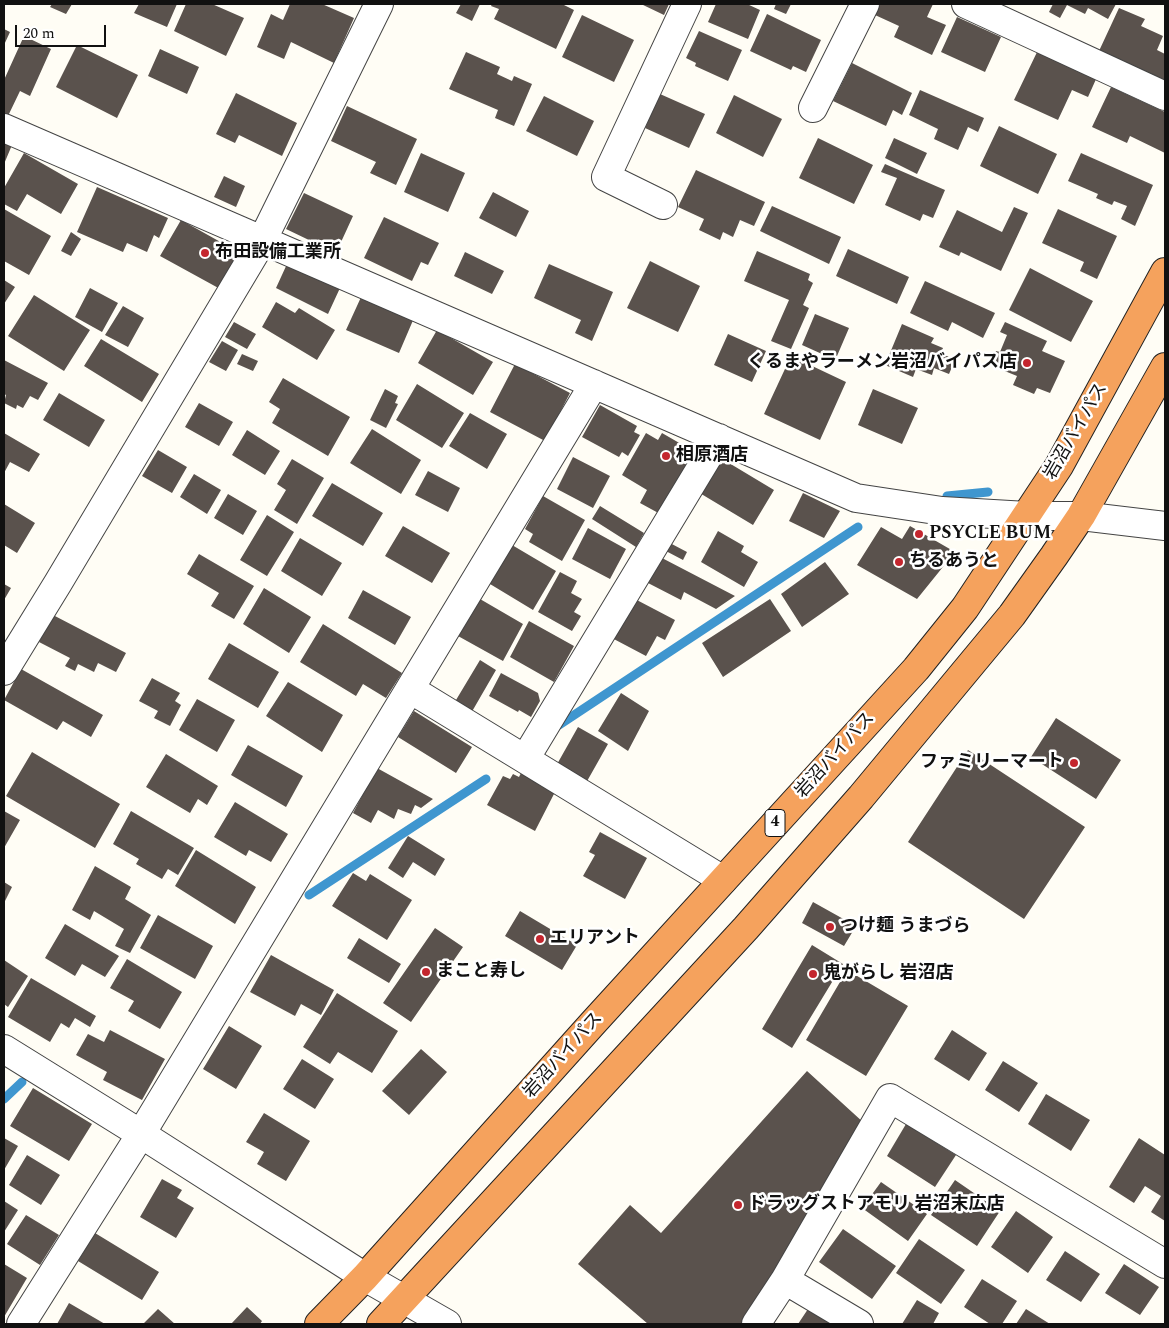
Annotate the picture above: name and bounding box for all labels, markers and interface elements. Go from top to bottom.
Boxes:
scale bar [18,15,109,47]
text: 20 m [23,22,55,45]
place label: 布田設備工業所 [215,242,341,264]
marker: 布田設備工業所 [199,247,211,259]
place label: くるまやラーメン岩沼バイパス店 [747,352,1017,374]
marker: くるまやラーメン岩沼バイパス店 [1021,357,1033,369]
street label: 岩沼バイパス [1041,380,1113,484]
place label: 相原酒店 [676,445,748,467]
marker: 相原酒店 [660,450,672,462]
place label: PSYCLE BUM [929,523,1051,545]
marker: PSYCLE BUM [913,528,925,540]
place label: ちるあうと [909,551,999,573]
marker: ちるあうと [893,556,905,568]
street label: 岩沼バイパス [792,709,880,803]
place label: ファミリーマート [920,752,1064,774]
marker: ファミリーマート [1068,757,1080,769]
road number: 4 [765,810,785,836]
place label: つけ麺 うまづら [840,916,970,938]
marker: つけ麺 うまづら [824,921,836,933]
place label: エリアント [550,928,640,950]
marker: エリアント [534,933,546,945]
place label: まこと寿し [436,961,526,983]
place label: 鬼がらし 岩沼店 [823,963,953,985]
marker: まこと寿し [420,966,432,978]
marker: 鬼がらし 岩沼店 [807,968,819,980]
street label: 岩沼バイパス [520,1009,608,1103]
place label: ドラッグストアモリ 岩沼末広店 [748,1194,1004,1216]
marker: ドラッグストアモリ 岩沼末広店 [732,1199,744,1211]

